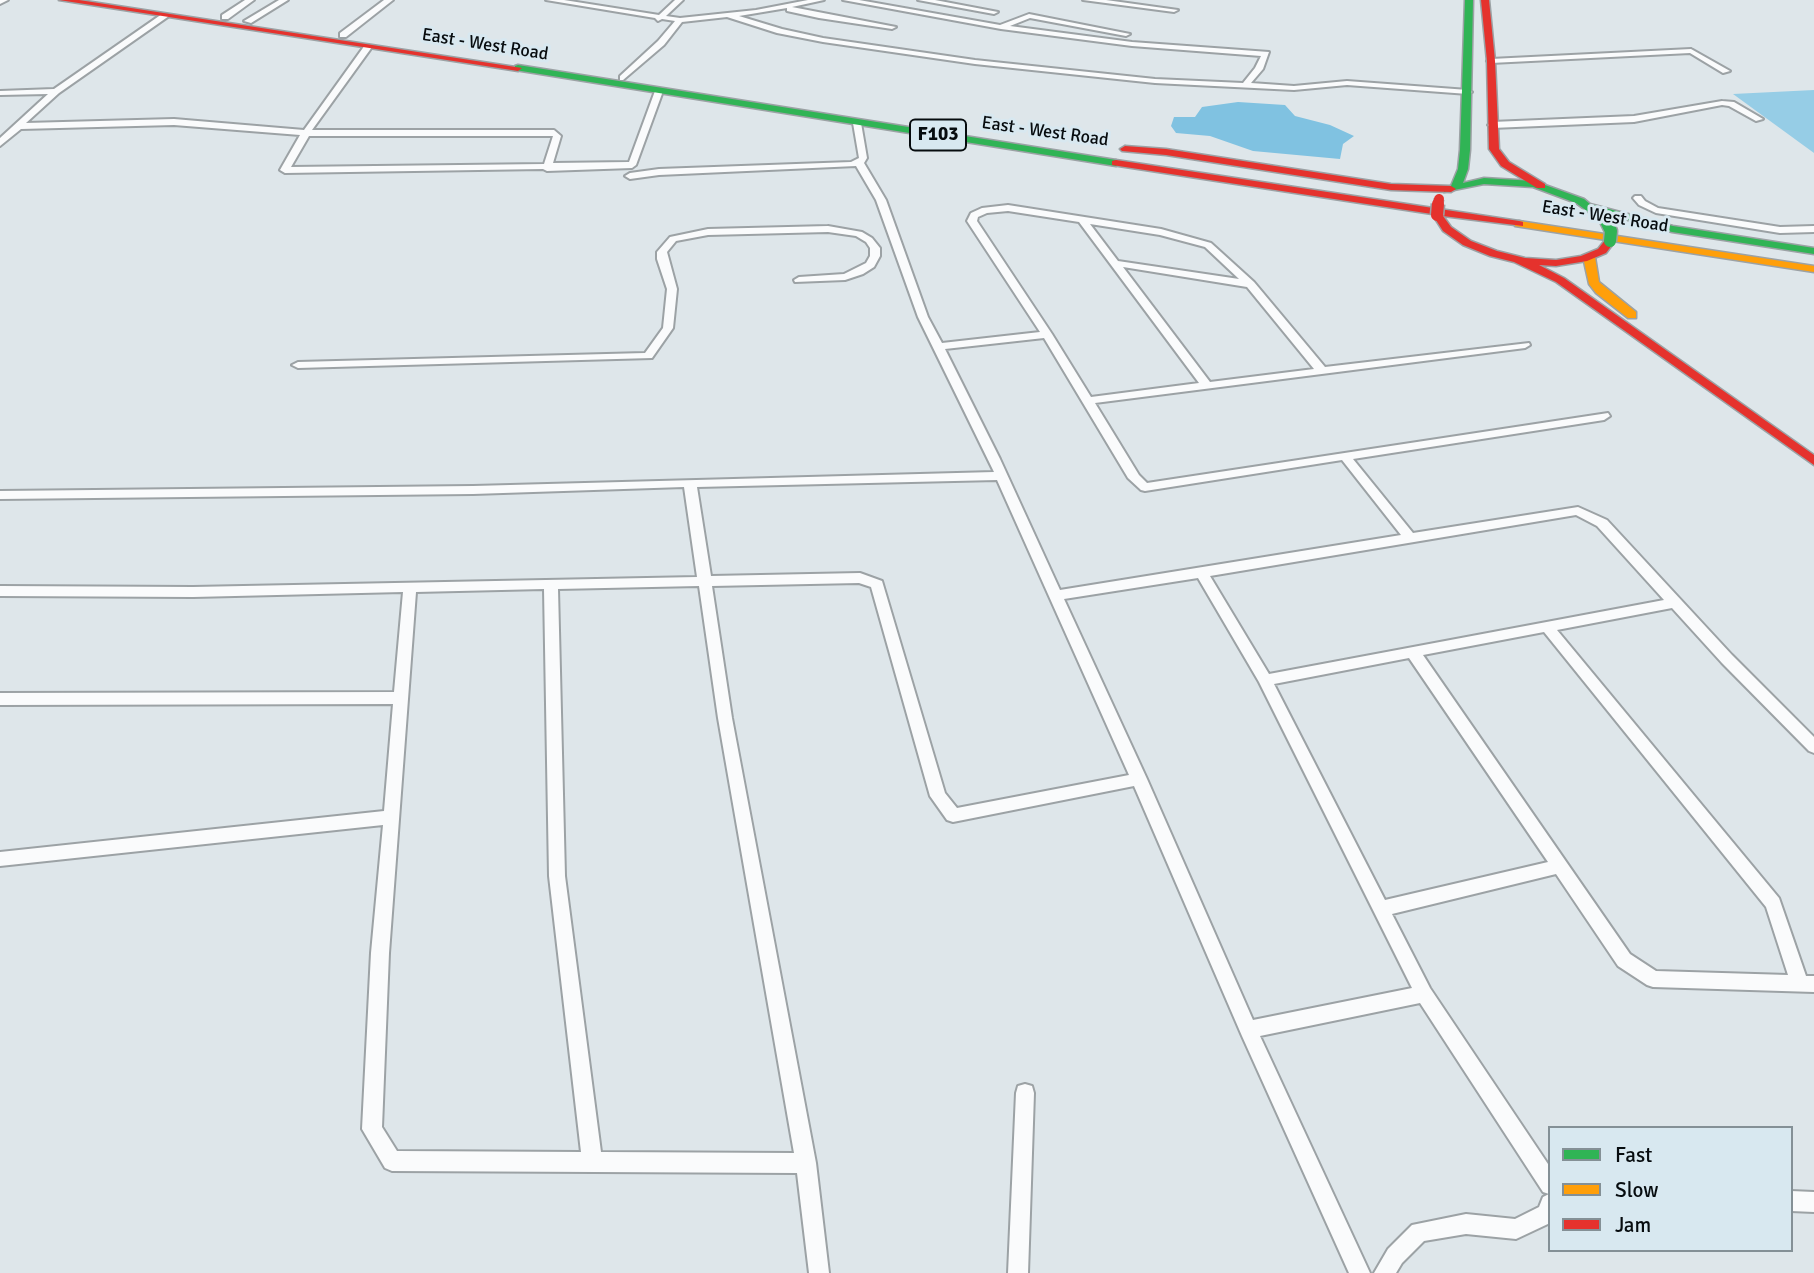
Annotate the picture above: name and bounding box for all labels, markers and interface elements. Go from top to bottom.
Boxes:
street label: East - West Road [420,24,550,66]
street label: East - West Road [980,112,1110,152]
road number: F103 [910,119,966,150]
street label: East - West Road [1540,196,1670,238]
legend [1548,1126,1793,1252]
text: Fast [1615,1142,1652,1168]
text: Slow [1615,1177,1659,1203]
text: Jam [1615,1212,1651,1238]

